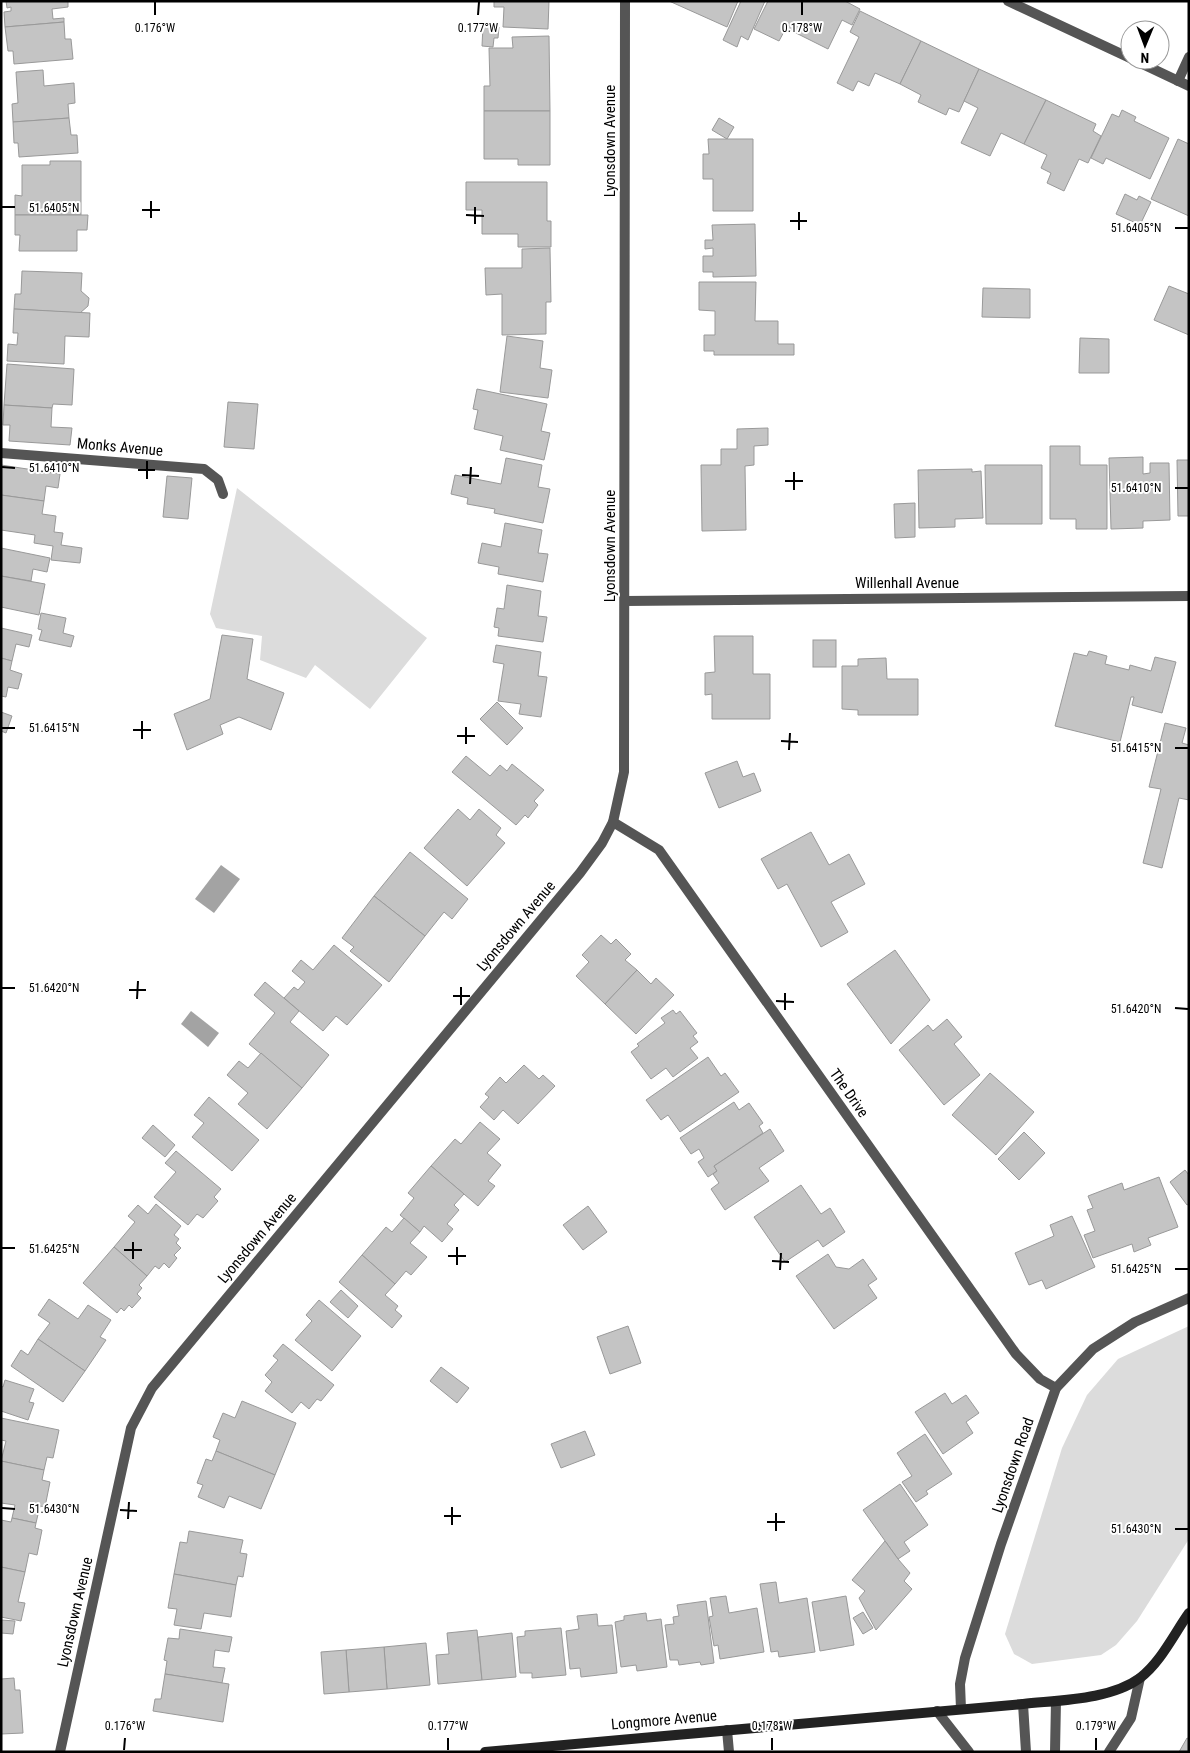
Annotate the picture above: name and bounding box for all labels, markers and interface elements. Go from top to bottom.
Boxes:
north arrow [1120,20,1170,70]
text: 0.176°W [135,21,175,35]
text: 0.177°W [458,21,498,35]
text: 0.178°W [782,21,822,35]
text: N [1140,50,1149,66]
street label: Lyonsdown Avenue [601,85,619,197]
text: 51.6405°N [29,201,79,215]
text: 51.6405°N [1111,221,1161,235]
street label: Monks Avenue [76,434,164,460]
text: 51.6410°N [29,461,79,475]
text: 51.6410°N [1111,481,1161,495]
street label: Lyonsdown Avenue [601,490,619,602]
street label: Willenhall Avenue [855,574,959,592]
text: 51.6415°N [29,721,79,735]
text: 51.6415°N [1111,741,1161,755]
street label: Lyonsdown Avenue [473,877,559,975]
text: 51.6420°N [29,981,79,995]
text: 51.6420°N [1111,1002,1161,1016]
street label: The Drive [826,1065,872,1121]
street label: Lyonsdown Avenue [214,1189,300,1287]
text: 51.6425°N [29,1242,79,1256]
text: 51.6425°N [1111,1262,1161,1276]
street label: Lyonsdown Road [988,1415,1038,1515]
text: 51.6430°N [29,1502,79,1516]
text: 51.6430°N [1111,1522,1161,1536]
street label: Lyonsdown Avenue [54,1555,96,1669]
street label: Longmore Avenue [610,1706,718,1734]
text: 0.176°W [105,1719,145,1733]
text: 0.177°W [428,1719,468,1733]
text: 0.178°W [752,1719,792,1733]
text: 0.179°W [1076,1719,1116,1733]

